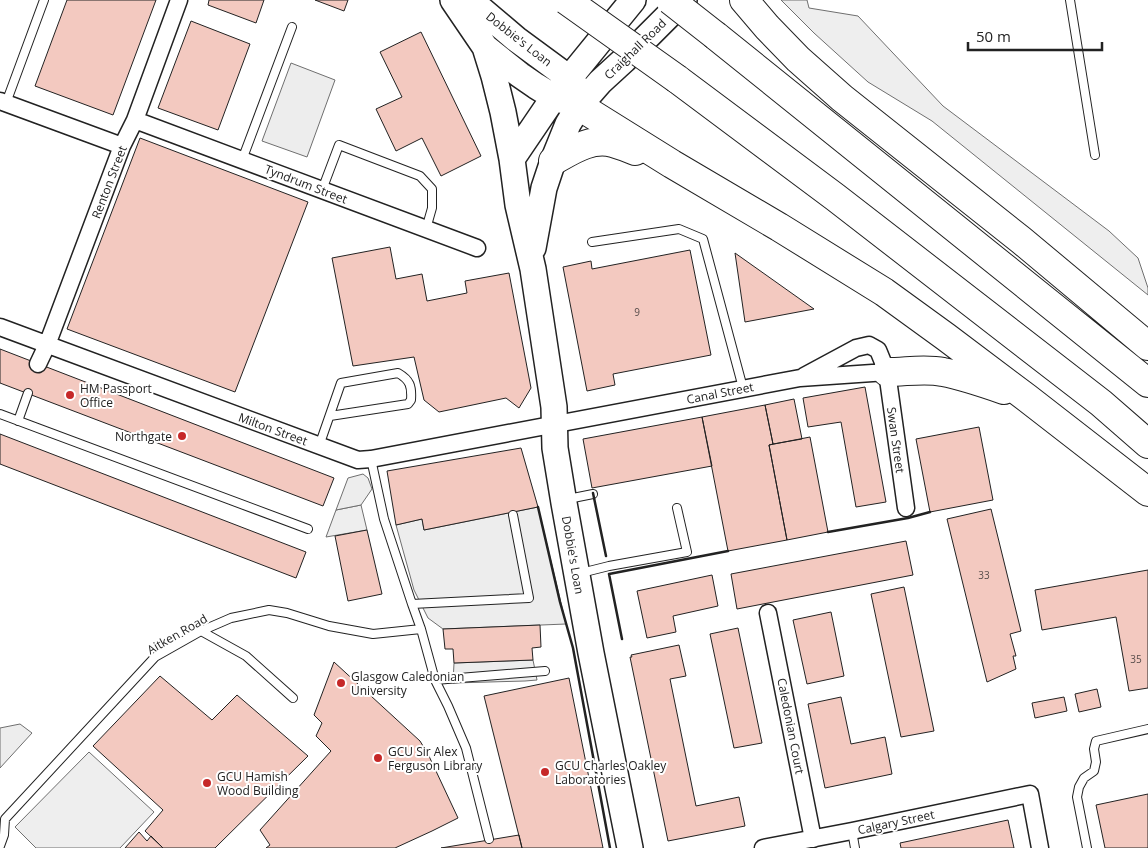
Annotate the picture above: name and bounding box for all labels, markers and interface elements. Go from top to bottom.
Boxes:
street label: Dobbie's Loan [482,8,556,70]
street label: Craighall Road [600,15,670,83]
scale bar [968,20,1102,52]
text: 50 m [976,26,1011,46]
street label: Renton Street [87,143,131,221]
street label: Tyndrum Street [262,160,350,208]
house number: 9 [634,305,640,319]
street label: Canal Street [685,378,755,408]
place label: HM Passport Office [80,380,152,411]
marker: HM Passport Office [64,389,76,401]
street label: Swan Street [883,406,909,474]
street label: Milton Street [236,409,310,449]
place label: Northgate [115,428,172,445]
marker: Northgate [176,430,188,442]
street label: Dobbie's Loan [558,514,588,596]
house number: 33 [978,568,990,582]
street label: Aitken Road [144,610,210,658]
house number: 35 [1130,652,1142,666]
place label: Glasgow Caledonian University [351,668,464,699]
marker: Glasgow Caledonian University [335,677,347,689]
street label: Caledonian Court [773,677,809,775]
place label: GCU Sir Alex Ferguson Library [388,743,483,774]
marker: GCU Sir Alex Ferguson Library [372,752,384,764]
place label: GCU Charles Oakley Laboratories [555,757,667,788]
marker: GCU Charles Oakley Laboratories [539,766,551,778]
place label: GCU Hamish Wood Building [217,768,299,799]
marker: GCU Hamish Wood Building [201,777,213,789]
street label: Calgary Street [856,806,936,838]

